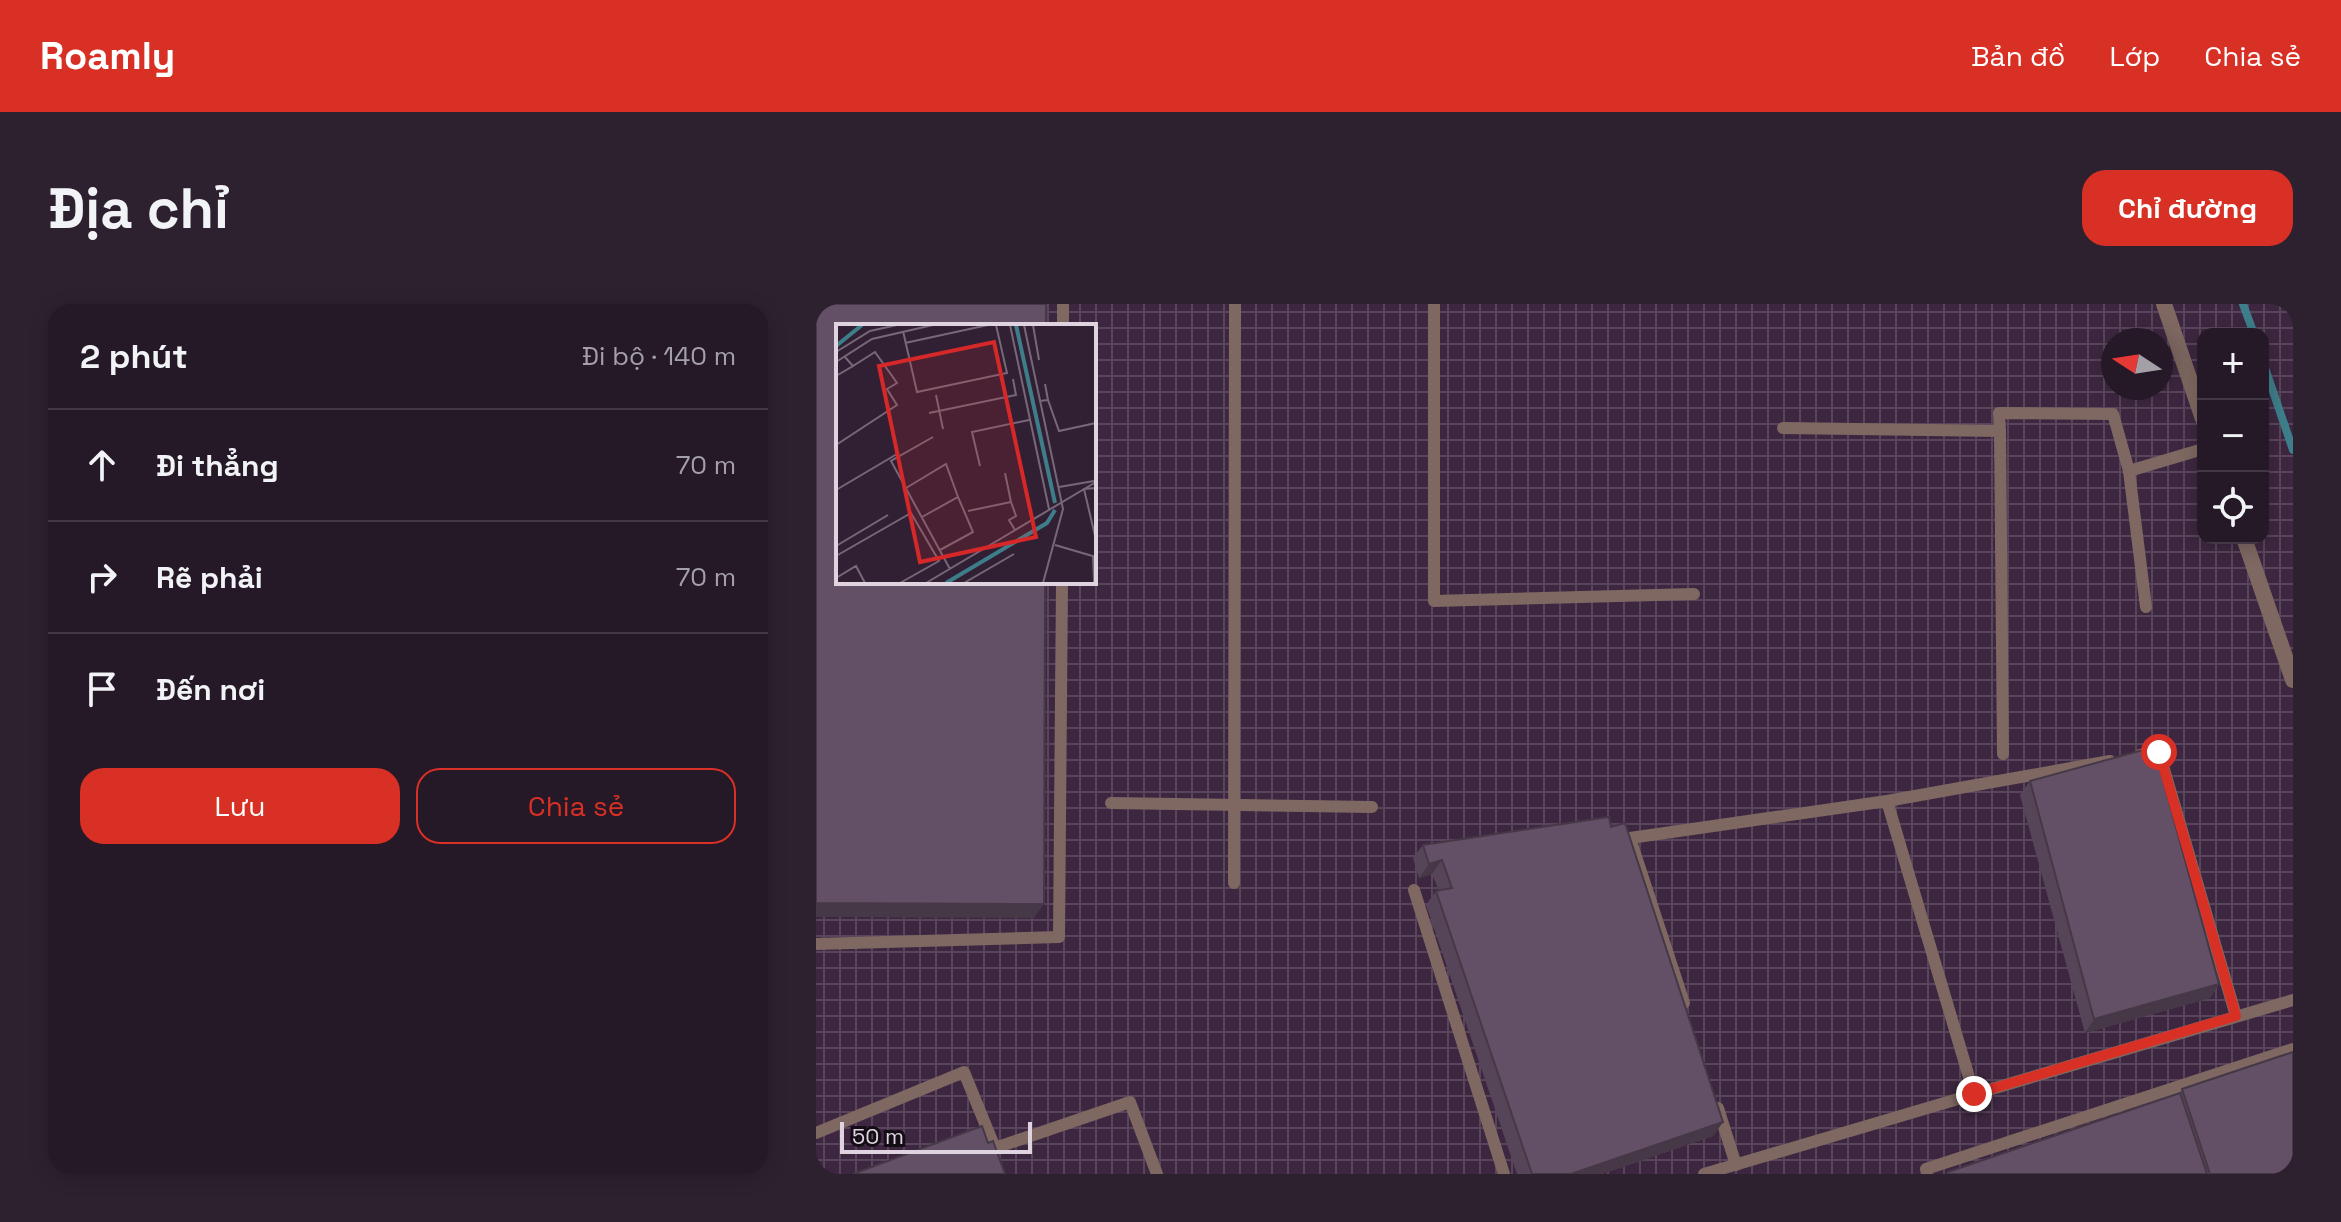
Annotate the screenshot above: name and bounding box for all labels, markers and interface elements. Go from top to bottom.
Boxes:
text: Roamly [40,32,175,80]
text: Bản đồ [1971,38,2065,74]
text: Lớp [2109,38,2160,74]
text: Chia sẻ [2204,38,2301,74]
button: Chỉ đường [2082,170,2293,246]
text: Địa chỉ [48,173,229,244]
inset map [836,324,1096,584]
north arrow [2101,328,2173,400]
map controls [2197,328,2269,544]
button: + [2197,328,2269,400]
text: 2 phút [80,335,188,378]
text: Đi bộ · 140 m [582,339,736,373]
button: − [2197,400,2269,472]
icon: ahead [80,443,124,487]
text: Đi thẳng [156,446,279,485]
text: 70 m [676,448,736,482]
button: locate [2197,472,2269,544]
icon: right [80,555,124,599]
text: Rẽ phải [156,558,263,597]
text: 70 m [676,560,736,594]
icon: arrive [80,667,124,711]
text: Đến nơi [156,670,265,709]
route start [2141,734,2177,770]
button: Lưu [80,768,400,844]
button: Chia sẻ [416,768,736,844]
route end [1956,1076,1992,1112]
scale bar [840,1118,1032,1154]
text: 50 m [852,1122,904,1150]

